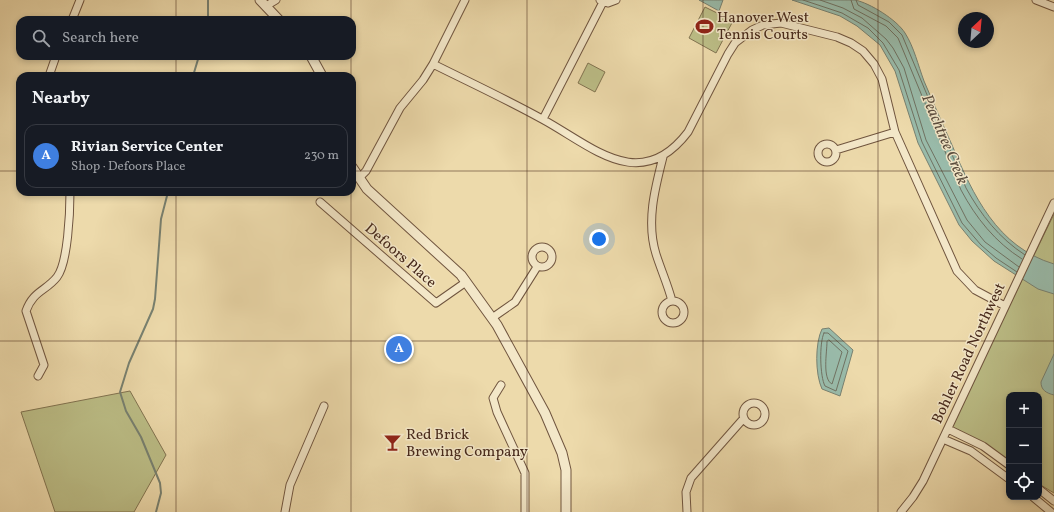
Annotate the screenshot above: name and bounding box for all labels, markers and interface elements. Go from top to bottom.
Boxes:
place label: Hanover West Tennis Courts [717,8,809,46]
north arrow [958,12,994,48]
search box [16,16,356,60]
sports icon: Hanover West Tennis Courts [694,16,714,36]
icon: search [30,27,52,49]
text: Search here [62,28,139,49]
text: Nearby [32,87,90,110]
water label: Peachtree Creek [915,91,973,189]
text: Rivian Service Center [71,137,223,158]
text: A [41,147,51,165]
text: 230 m [304,147,339,165]
text: Shop · Defoors Place [71,158,185,176]
street label: Defoors Place [359,219,441,293]
your location [589,229,609,249]
street label: Bohler Road Northwest [927,280,1011,427]
pin: A [386,334,412,364]
map controls [1006,392,1042,500]
button: + [1006,392,1042,428]
place label: Red Brick Brewing Company [406,425,528,463]
button: − [1006,428,1042,464]
bar icon: Red Brick Brewing Company [383,433,403,453]
button: locate [1006,464,1042,500]

